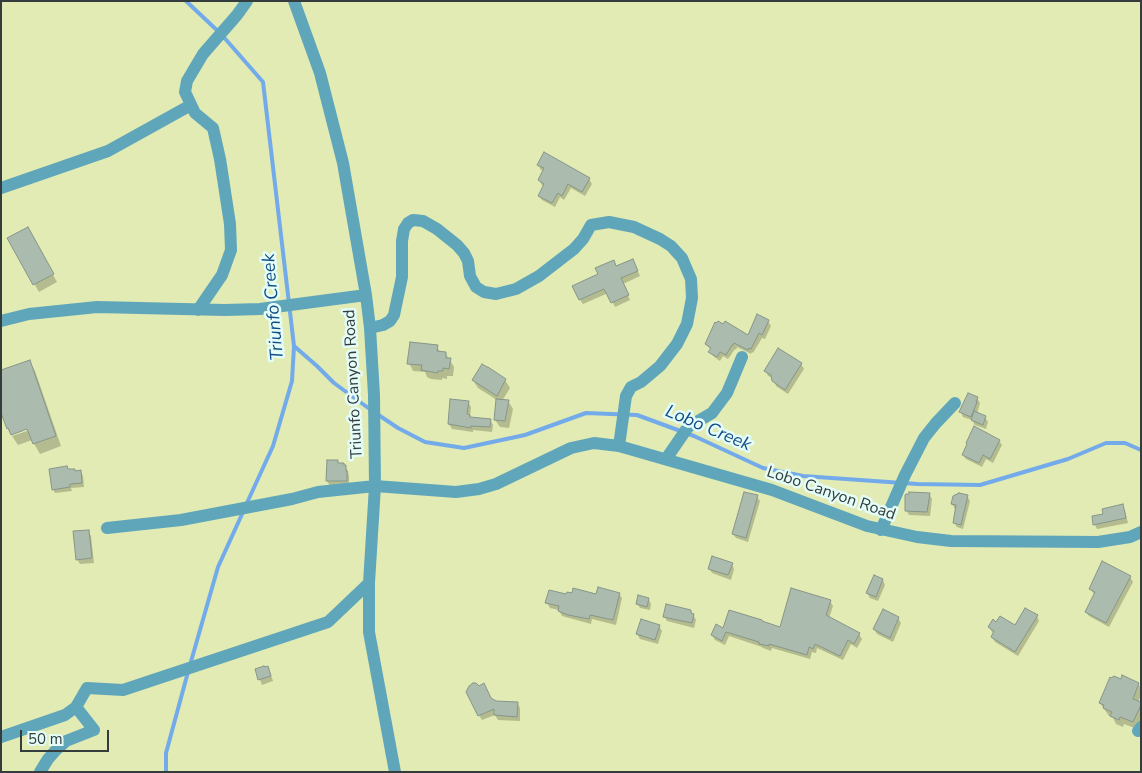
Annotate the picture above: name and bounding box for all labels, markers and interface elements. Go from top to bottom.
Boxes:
water label: Triunfo Creek [259,253,289,361]
street label: Triunfo Canyon Road [341,309,367,459]
water label: Lobo Creek [662,401,754,457]
street label: Lobo Canyon Road [764,463,898,525]
scale bar [22,720,111,752]
text: 50 m [28,729,63,749]

